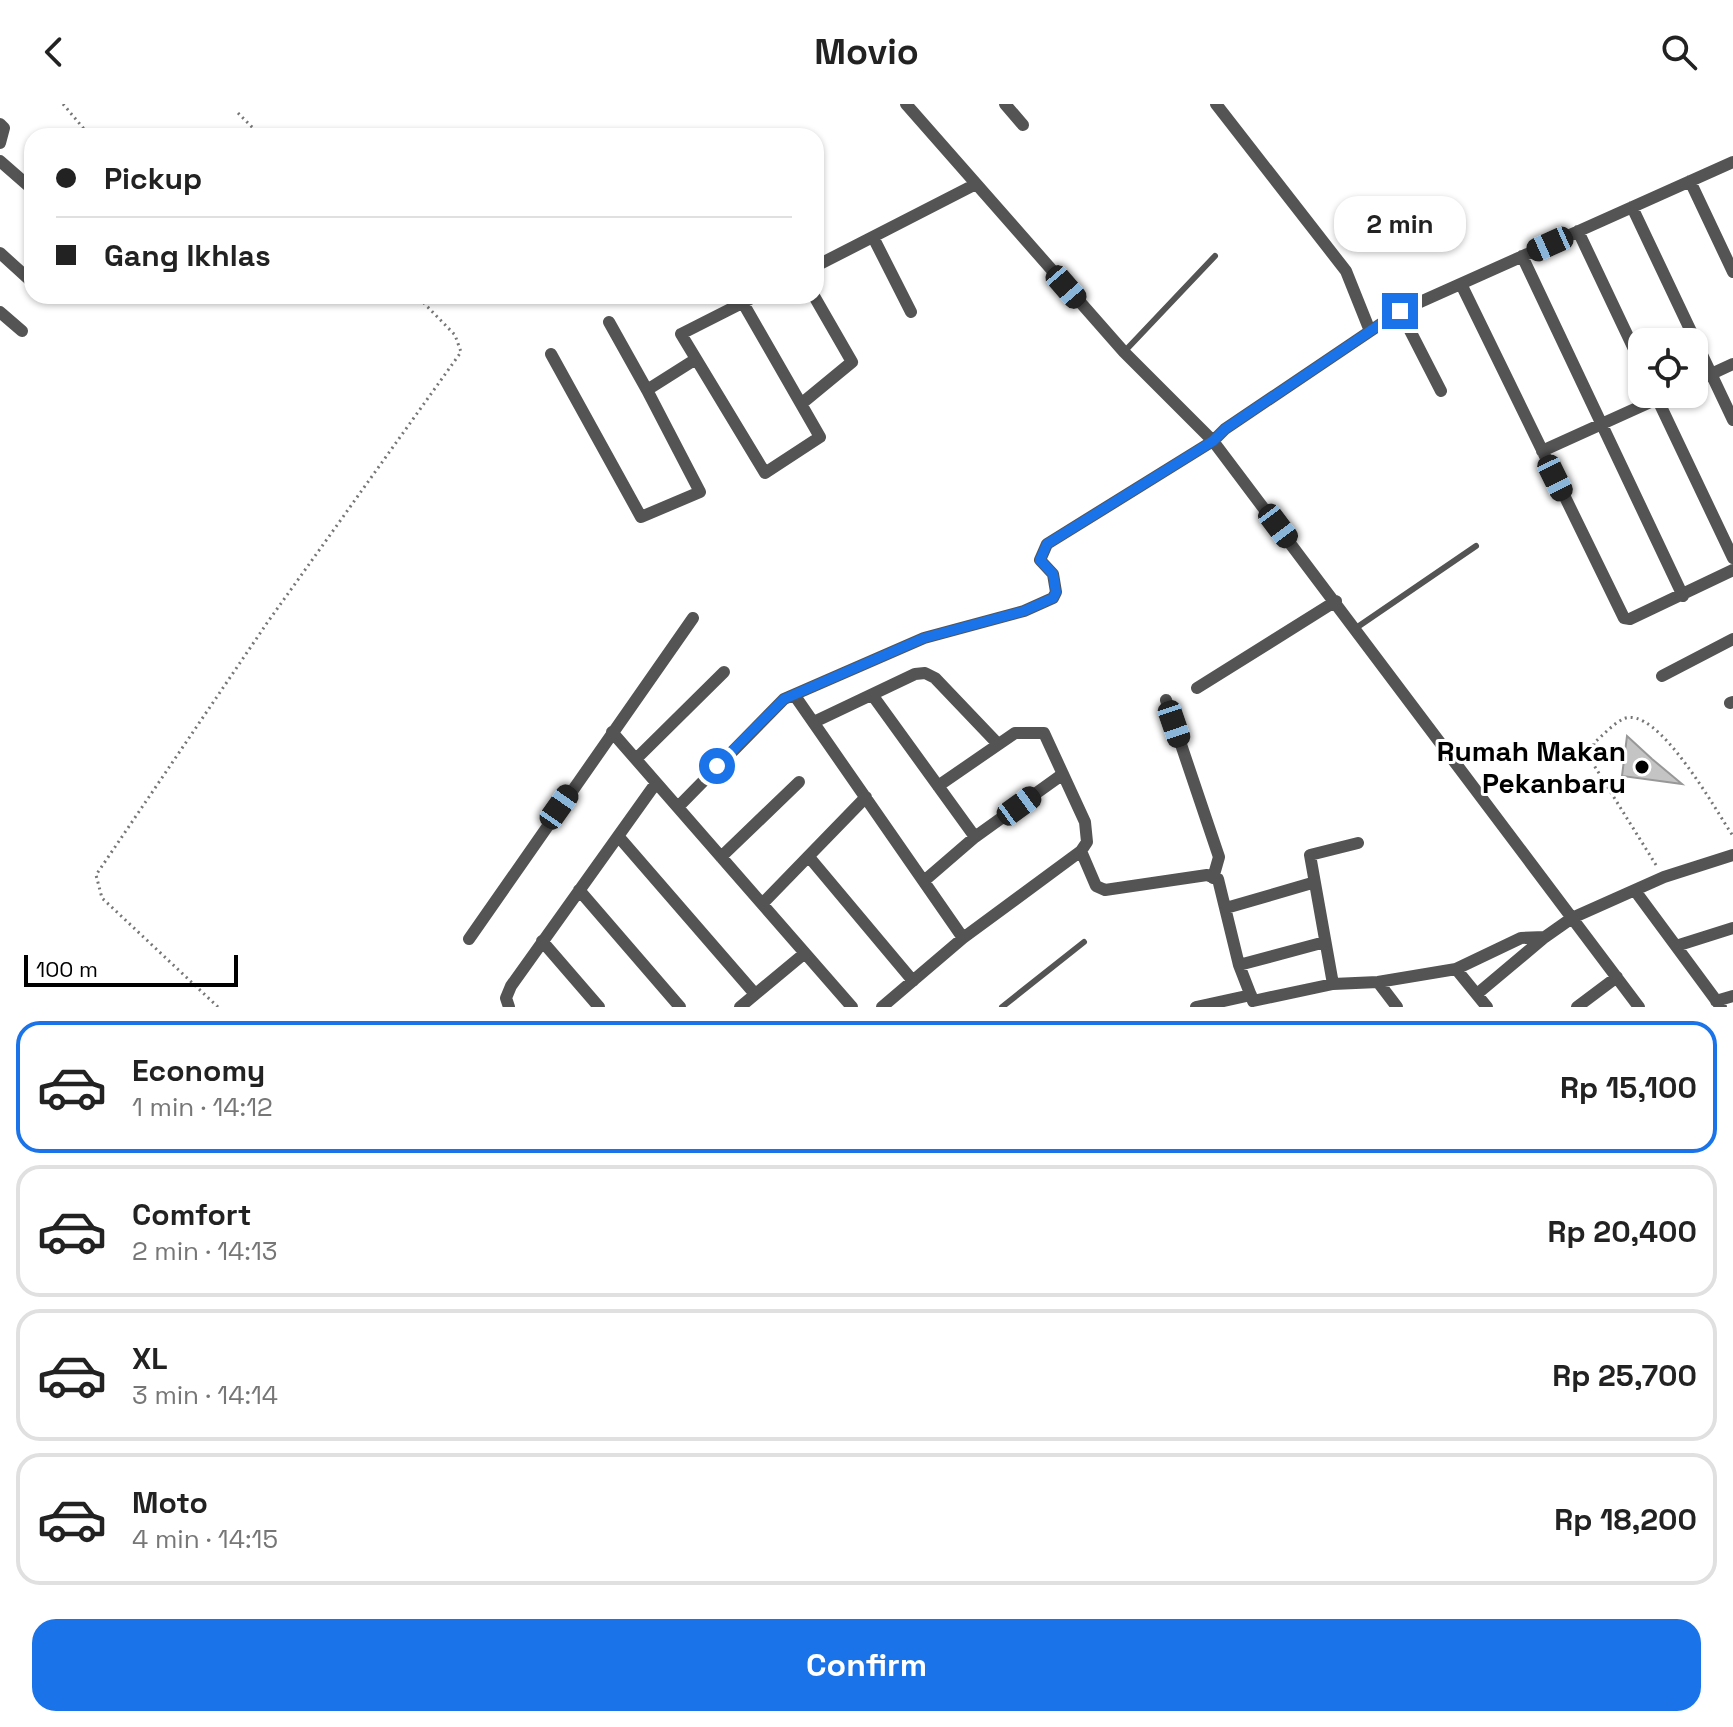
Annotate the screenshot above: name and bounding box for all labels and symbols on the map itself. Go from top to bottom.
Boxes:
callout: 2 min [1334,195,1466,251]
car [1523,223,1577,265]
car [1041,261,1091,313]
route end [1382,293,1418,329]
car [1534,451,1576,505]
car [1254,500,1302,552]
car [1155,697,1193,751]
place label: Rumah Makan Pekanbaru [1437,733,1626,801]
route start [699,748,735,784]
marker: Rumah Makan Pekanbaru [1633,758,1651,776]
car [535,780,583,834]
car [993,782,1045,830]
scale bar [24,951,238,987]

